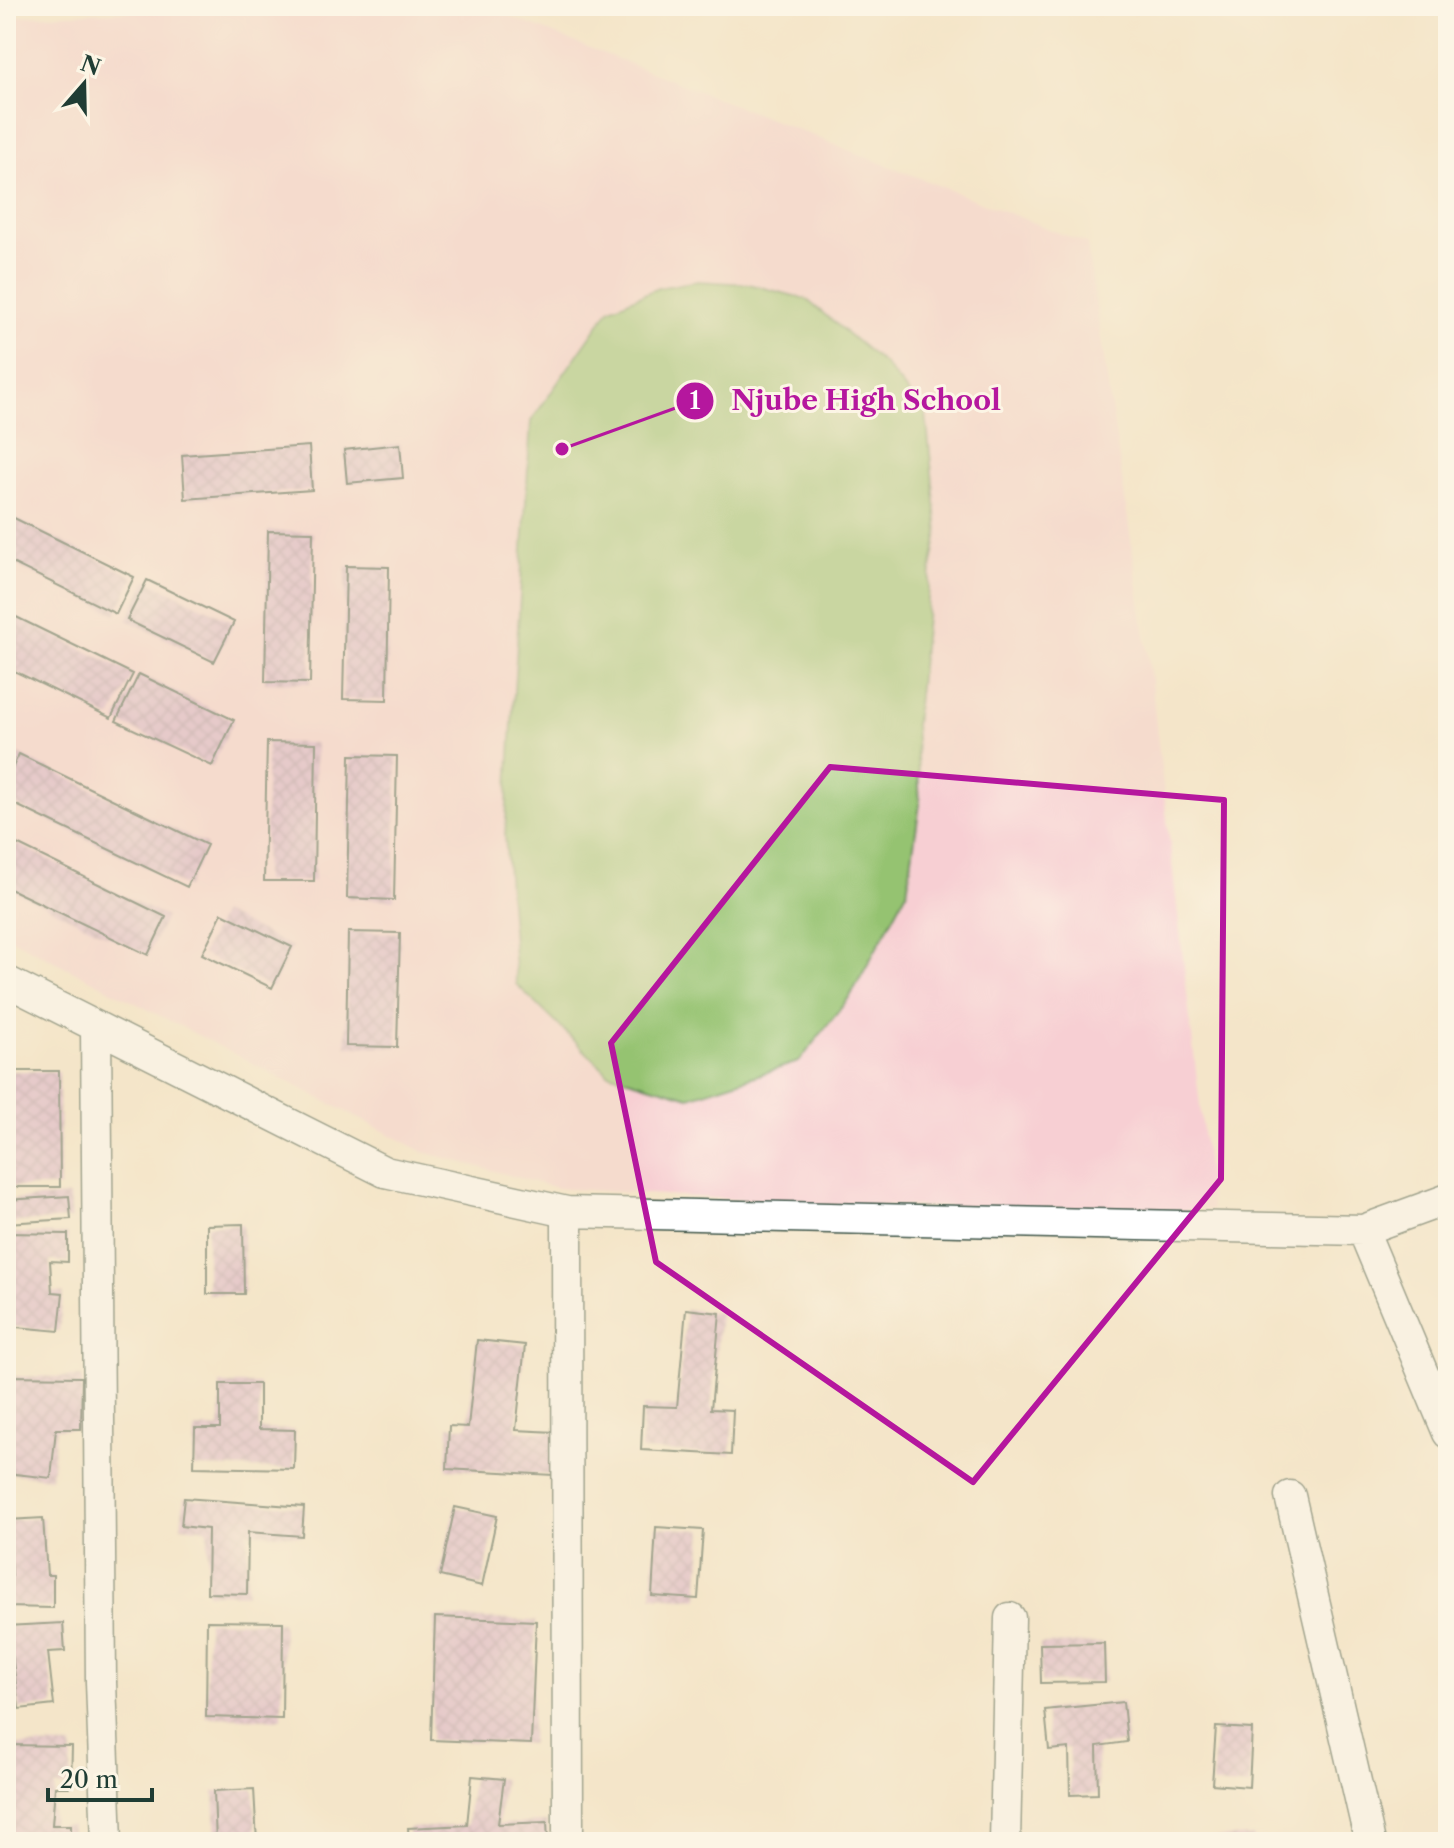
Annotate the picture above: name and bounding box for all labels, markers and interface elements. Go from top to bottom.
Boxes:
north arrow [44,44,124,124]
text: N [77,50,104,82]
callout: Njube High School [675,375,1016,427]
text: Njube High School [731,383,1001,417]
text: 1 [690,386,701,415]
scale bar [48,1752,152,1802]
text: 20 m [60,1765,118,1794]

